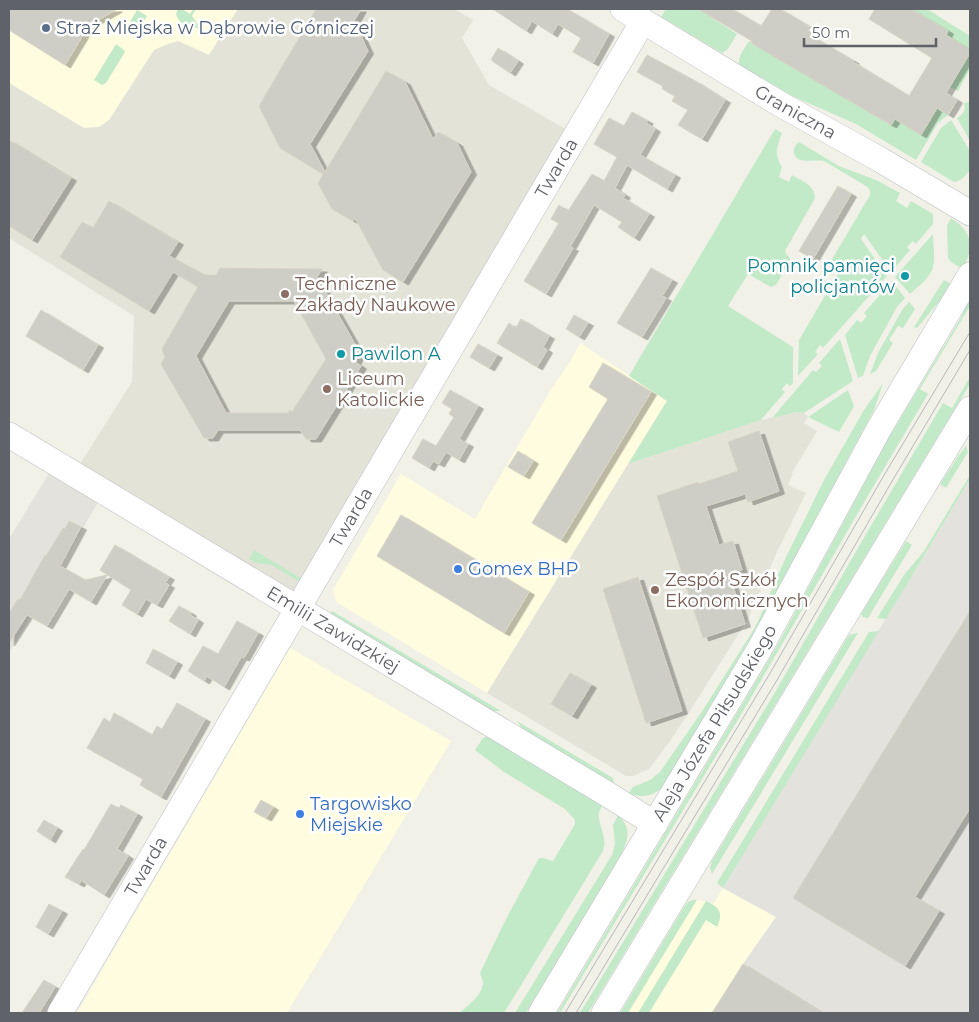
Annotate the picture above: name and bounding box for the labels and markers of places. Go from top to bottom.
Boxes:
place label: Straż Miejska w Dąbrowie Górniczej [56,17,374,39]
marker: Straż Miejska w Dąbrowie Górniczej [40,22,52,34]
place label: Pomnik pamięci policjantów [747,255,895,298]
marker: Pomnik pamięci policjantów [899,270,911,282]
place label: Techniczne Zakłady Naukowe [295,273,456,316]
marker: Techniczne Zakłady Naukowe [279,288,291,300]
place label: Pawilon A [351,343,441,365]
marker: Pawilon A [335,348,347,360]
place label: Liceum Katolickie [337,368,425,411]
marker: Liceum Katolickie [321,383,333,395]
place label: Gomex BHP [468,558,578,580]
marker: Gomex BHP [452,563,464,575]
place label: Zespół Szkół Ekonomicznych [665,569,809,612]
marker: Zespół Szkół Ekonomicznych [649,584,661,596]
place label: Targowisko Miejskie [310,793,412,836]
marker: Targowisko Miejskie [294,808,306,820]

